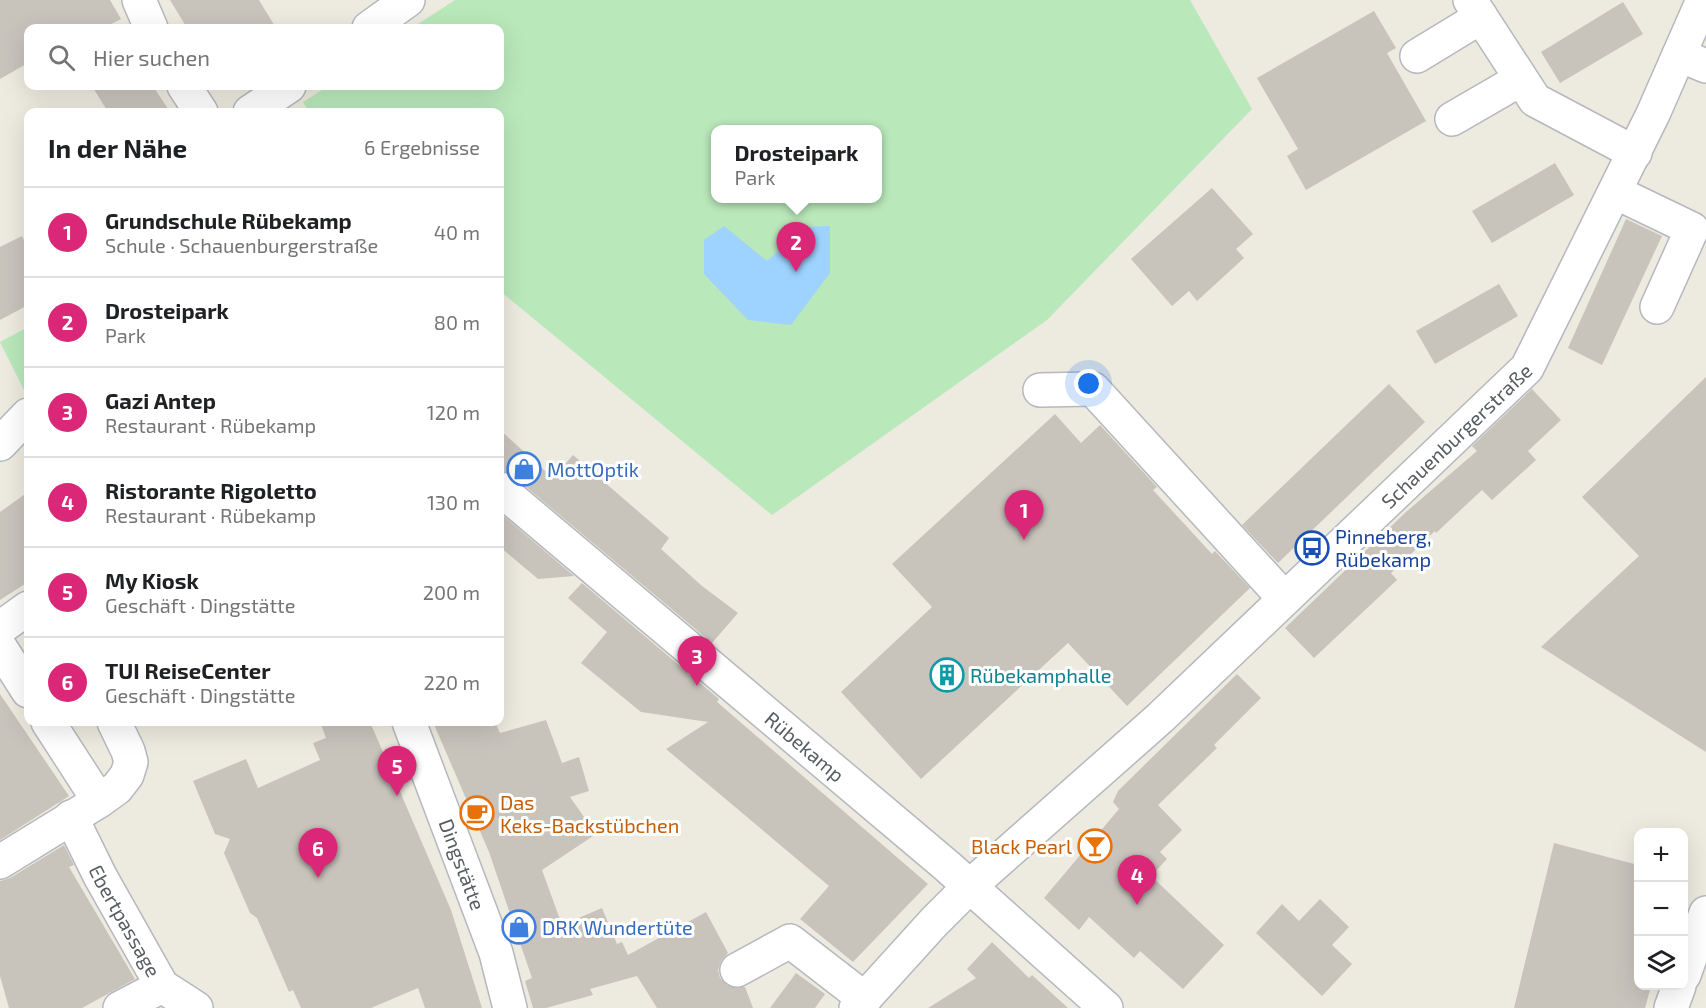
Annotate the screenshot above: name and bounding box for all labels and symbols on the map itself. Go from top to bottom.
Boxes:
pin: 2 [776,222,816,272]
street label: Schauenburgerstraße [1376,358,1537,513]
your location [1074,369,1103,398]
shop icon: MottOptik [506,451,542,487]
place label: MottOptik [547,457,639,481]
pin: 1 [1004,490,1044,540]
place label: Pinneberg, Rübekamp [1335,524,1432,571]
bus stop icon: Pinneberg, Rübekamp [1294,530,1330,566]
pin: 3 [678,636,716,686]
building icon: Rübekamphalle [929,657,965,693]
place label: Rübekamphalle [970,663,1111,687]
street label: Rübekamp [760,706,850,786]
pin: 5 [378,746,416,796]
place label: Das Keks-Backstübchen [500,790,679,837]
cafe icon: Das Keks-Backstübchen [459,795,495,831]
street label: Dingstätte [434,815,491,913]
pin: 6 [298,828,338,878]
bar icon: Black Pearl [1077,828,1113,864]
place label: Black Pearl [971,834,1072,858]
pin: 4 [1118,856,1156,905]
street label: Ebertpassage [84,861,166,981]
shop icon: DRK Wundertüte [501,909,537,945]
place label: DRK Wundertüte [542,915,693,939]

